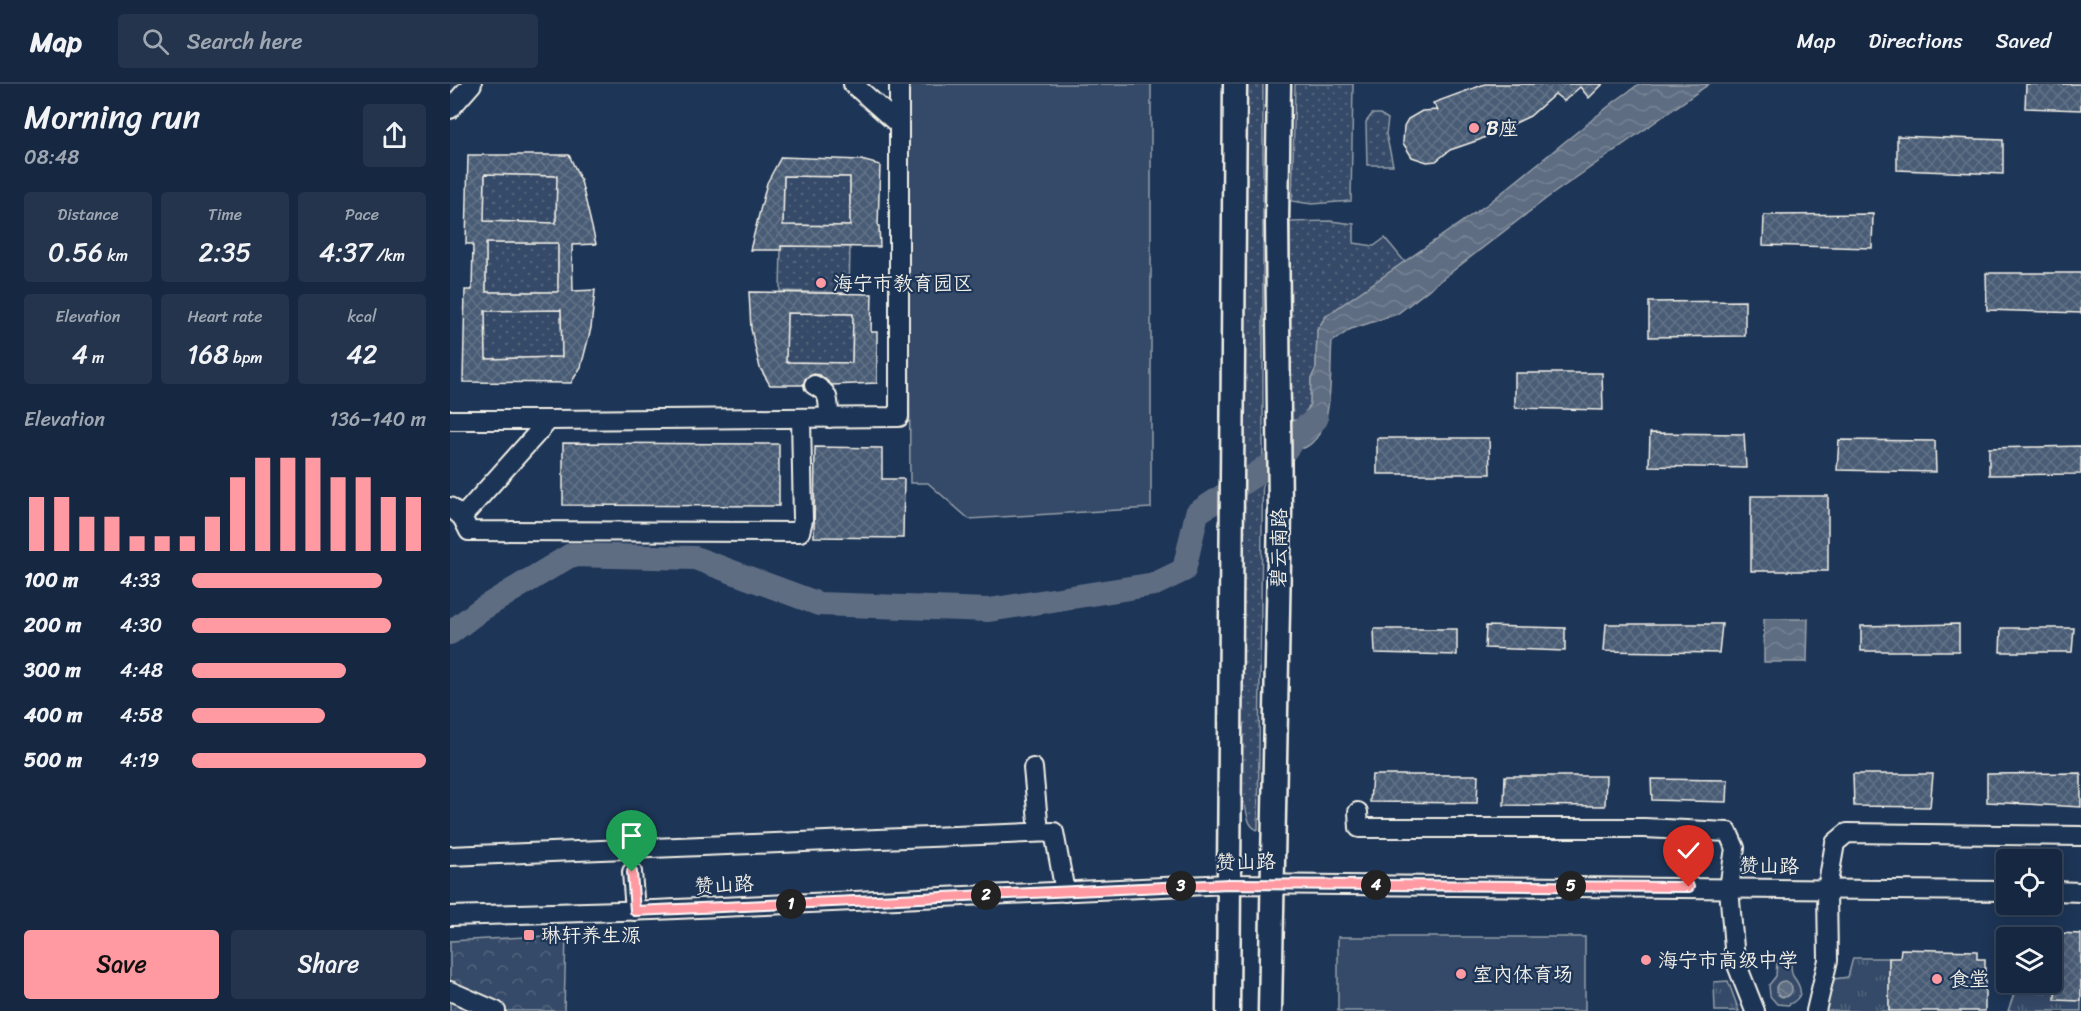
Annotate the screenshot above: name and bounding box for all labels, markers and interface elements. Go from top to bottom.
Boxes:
search box [118,14,538,68]
text: Map [30,17,82,66]
text: Search here [187,22,303,61]
text: Map [1797,22,1835,60]
text: Directions [1868,22,1963,60]
text: Saved [1996,22,2051,60]
icon: search [139,25,172,58]
text: Morning run [24,88,200,146]
button: share [363,104,426,167]
place label: B座 [1486,111,1519,146]
marker: B座 [1467,121,1481,135]
text: 08:48 [24,140,79,175]
text: Distance [58,200,118,229]
text: Time [208,200,242,229]
text: Pace [345,200,379,229]
text: 0.56 [48,229,103,275]
text: 2:35 [198,229,252,275]
text: 4:37 [319,229,372,275]
text: km [103,241,128,270]
text: /km [372,241,405,270]
place label: 海宁市教育园区 [833,266,973,301]
marker: 海宁市教育园区 [814,276,828,290]
text: Elevation [56,302,120,331]
text: Heart rate [187,302,263,331]
text: kcal [347,302,377,331]
text: 4 [72,331,88,377]
text: 168 [187,331,229,377]
text: 42 [346,331,378,377]
text: m [88,343,104,372]
text: bpm [229,343,263,372]
text: Elevation [24,402,105,437]
text: 136–140 m [329,402,426,437]
street label: 碧云南路 [1261,507,1297,588]
text: 100 m [24,563,78,598]
text: 4:33 [120,563,161,598]
text: 200 m [24,608,81,643]
text: 4:30 [120,608,162,643]
text: 300 m [24,653,81,688]
text: 4:48 [120,653,163,688]
text: 400 m [24,698,82,733]
text: 4:58 [120,698,163,733]
text: 500 m [24,743,82,778]
text: 4:19 [120,743,159,778]
pin [606,810,657,872]
icon: arrive [615,819,648,852]
pin [1663,825,1714,887]
icon: check [1672,834,1705,867]
street label: 赞山路 [1216,844,1277,880]
street label: 赞山路 [1739,848,1800,884]
map controls [1996,849,2062,993]
button: locate [1996,849,2062,915]
street label: 赞山路 [693,866,756,904]
pin: 4 [1361,870,1391,900]
text: 4 [1371,870,1381,899]
pin: 3 [1166,871,1196,901]
text: 3 [1177,871,1185,900]
pin: 5 [1556,871,1586,901]
text: 5 [1566,871,1576,900]
pin: 2 [971,880,1001,910]
text: 2 [981,880,991,909]
pin: 1 [776,889,806,919]
text: 1 [788,889,794,918]
place label: 琳轩养生源 [541,918,641,953]
button: layers [1996,927,2062,993]
marker: 琳轩养生源 [522,928,536,942]
button: Save [24,930,219,999]
button: Share [231,930,426,999]
place label: 海宁市高级中学 [1658,943,1798,978]
marker: 海宁市高级中学 [1639,953,1653,967]
place label: 室内体育场 [1473,957,1573,992]
place label: 食堂 [1949,962,1989,997]
marker: 室内体育场 [1454,967,1468,981]
marker: 食堂 [1930,972,1944,986]

